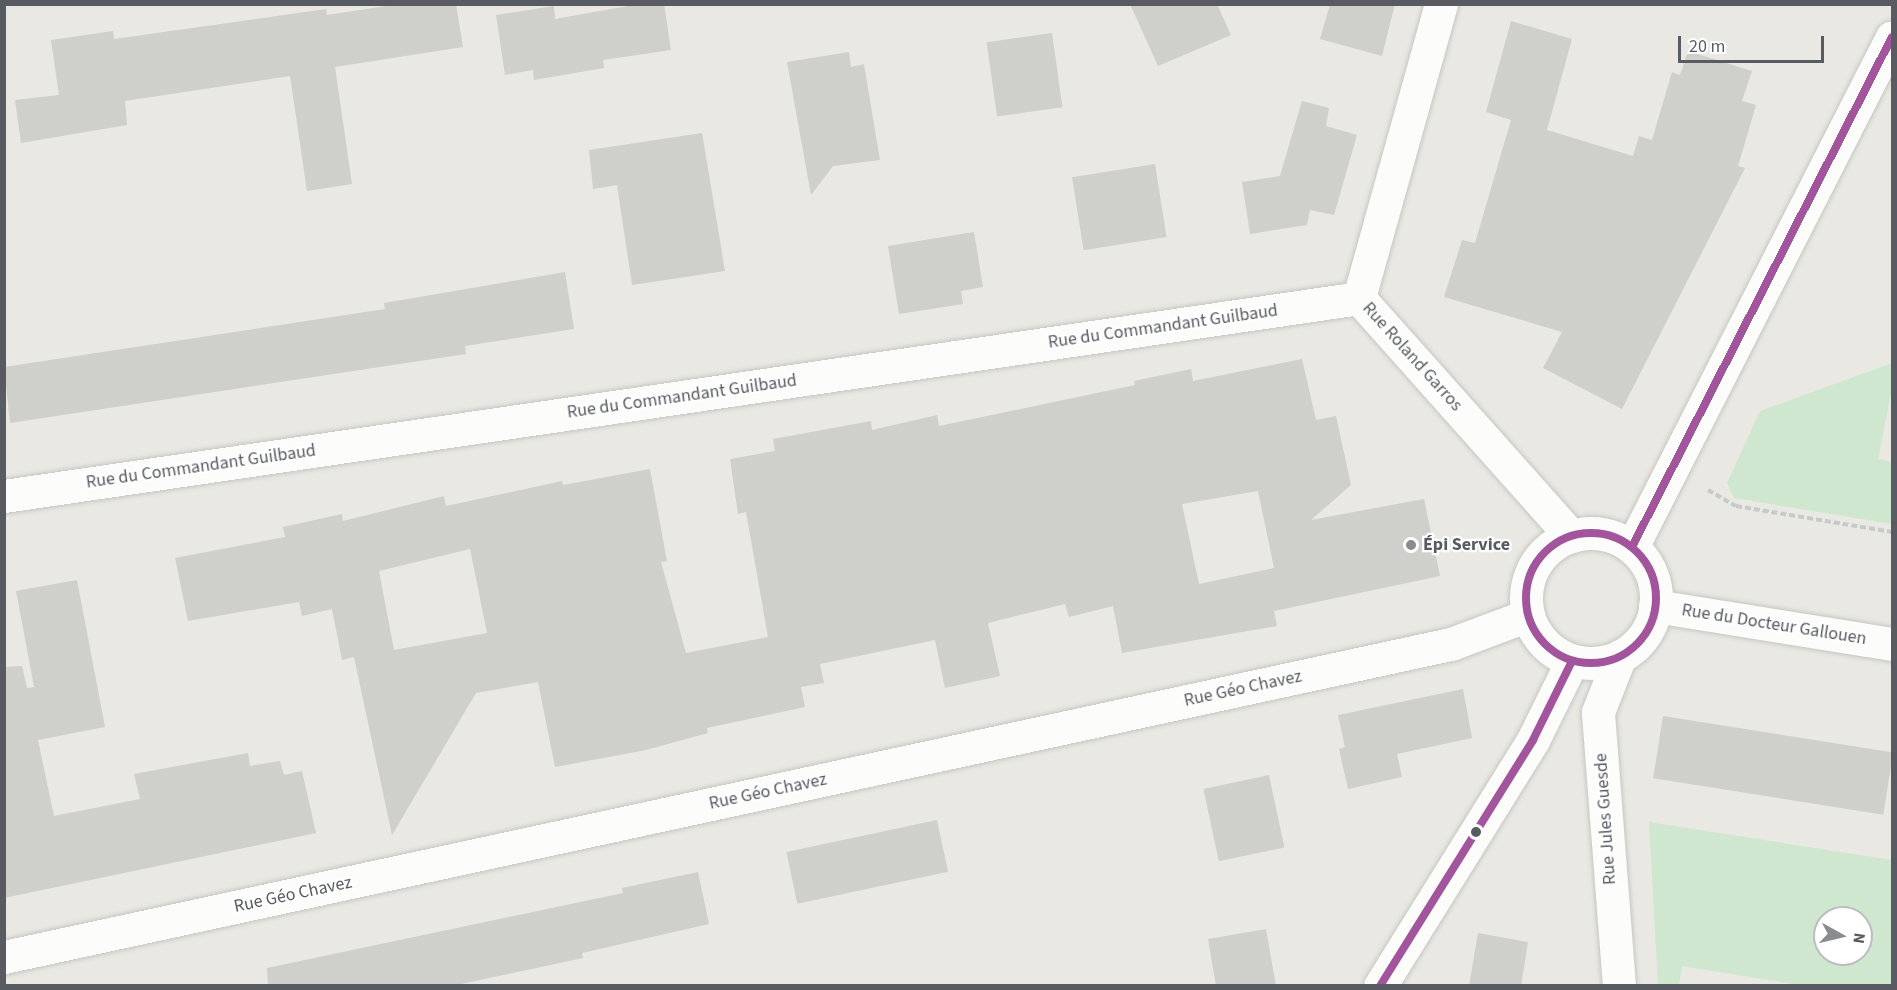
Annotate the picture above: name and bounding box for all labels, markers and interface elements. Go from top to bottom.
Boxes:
scale bar [1681,24,1826,62]
text: 20 m [1689,34,1725,59]
street label: Rue Roland Garros [1357,298,1467,416]
street label: Rue du Commandant Guilbaud [1047,300,1279,354]
street label: Rue du Commandant Guilbaud [566,370,798,424]
street label: Rue du Commandant Guilbaud [85,440,317,494]
place label: Épi Service [1423,534,1510,556]
marker: Épi Service [1404,538,1418,552]
street label: Rue du Docteur Gallouen [1680,600,1868,650]
street label: Rue Géo Chavez [1182,666,1304,712]
street label: Rue Jules Guesde [1591,752,1621,886]
street label: Rue Géo Chavez [707,769,829,815]
unlabelled marker [1470,826,1482,838]
street label: Rue Géo Chavez [232,872,354,918]
north arrow [1813,906,1873,966]
text: N [1847,931,1870,945]

